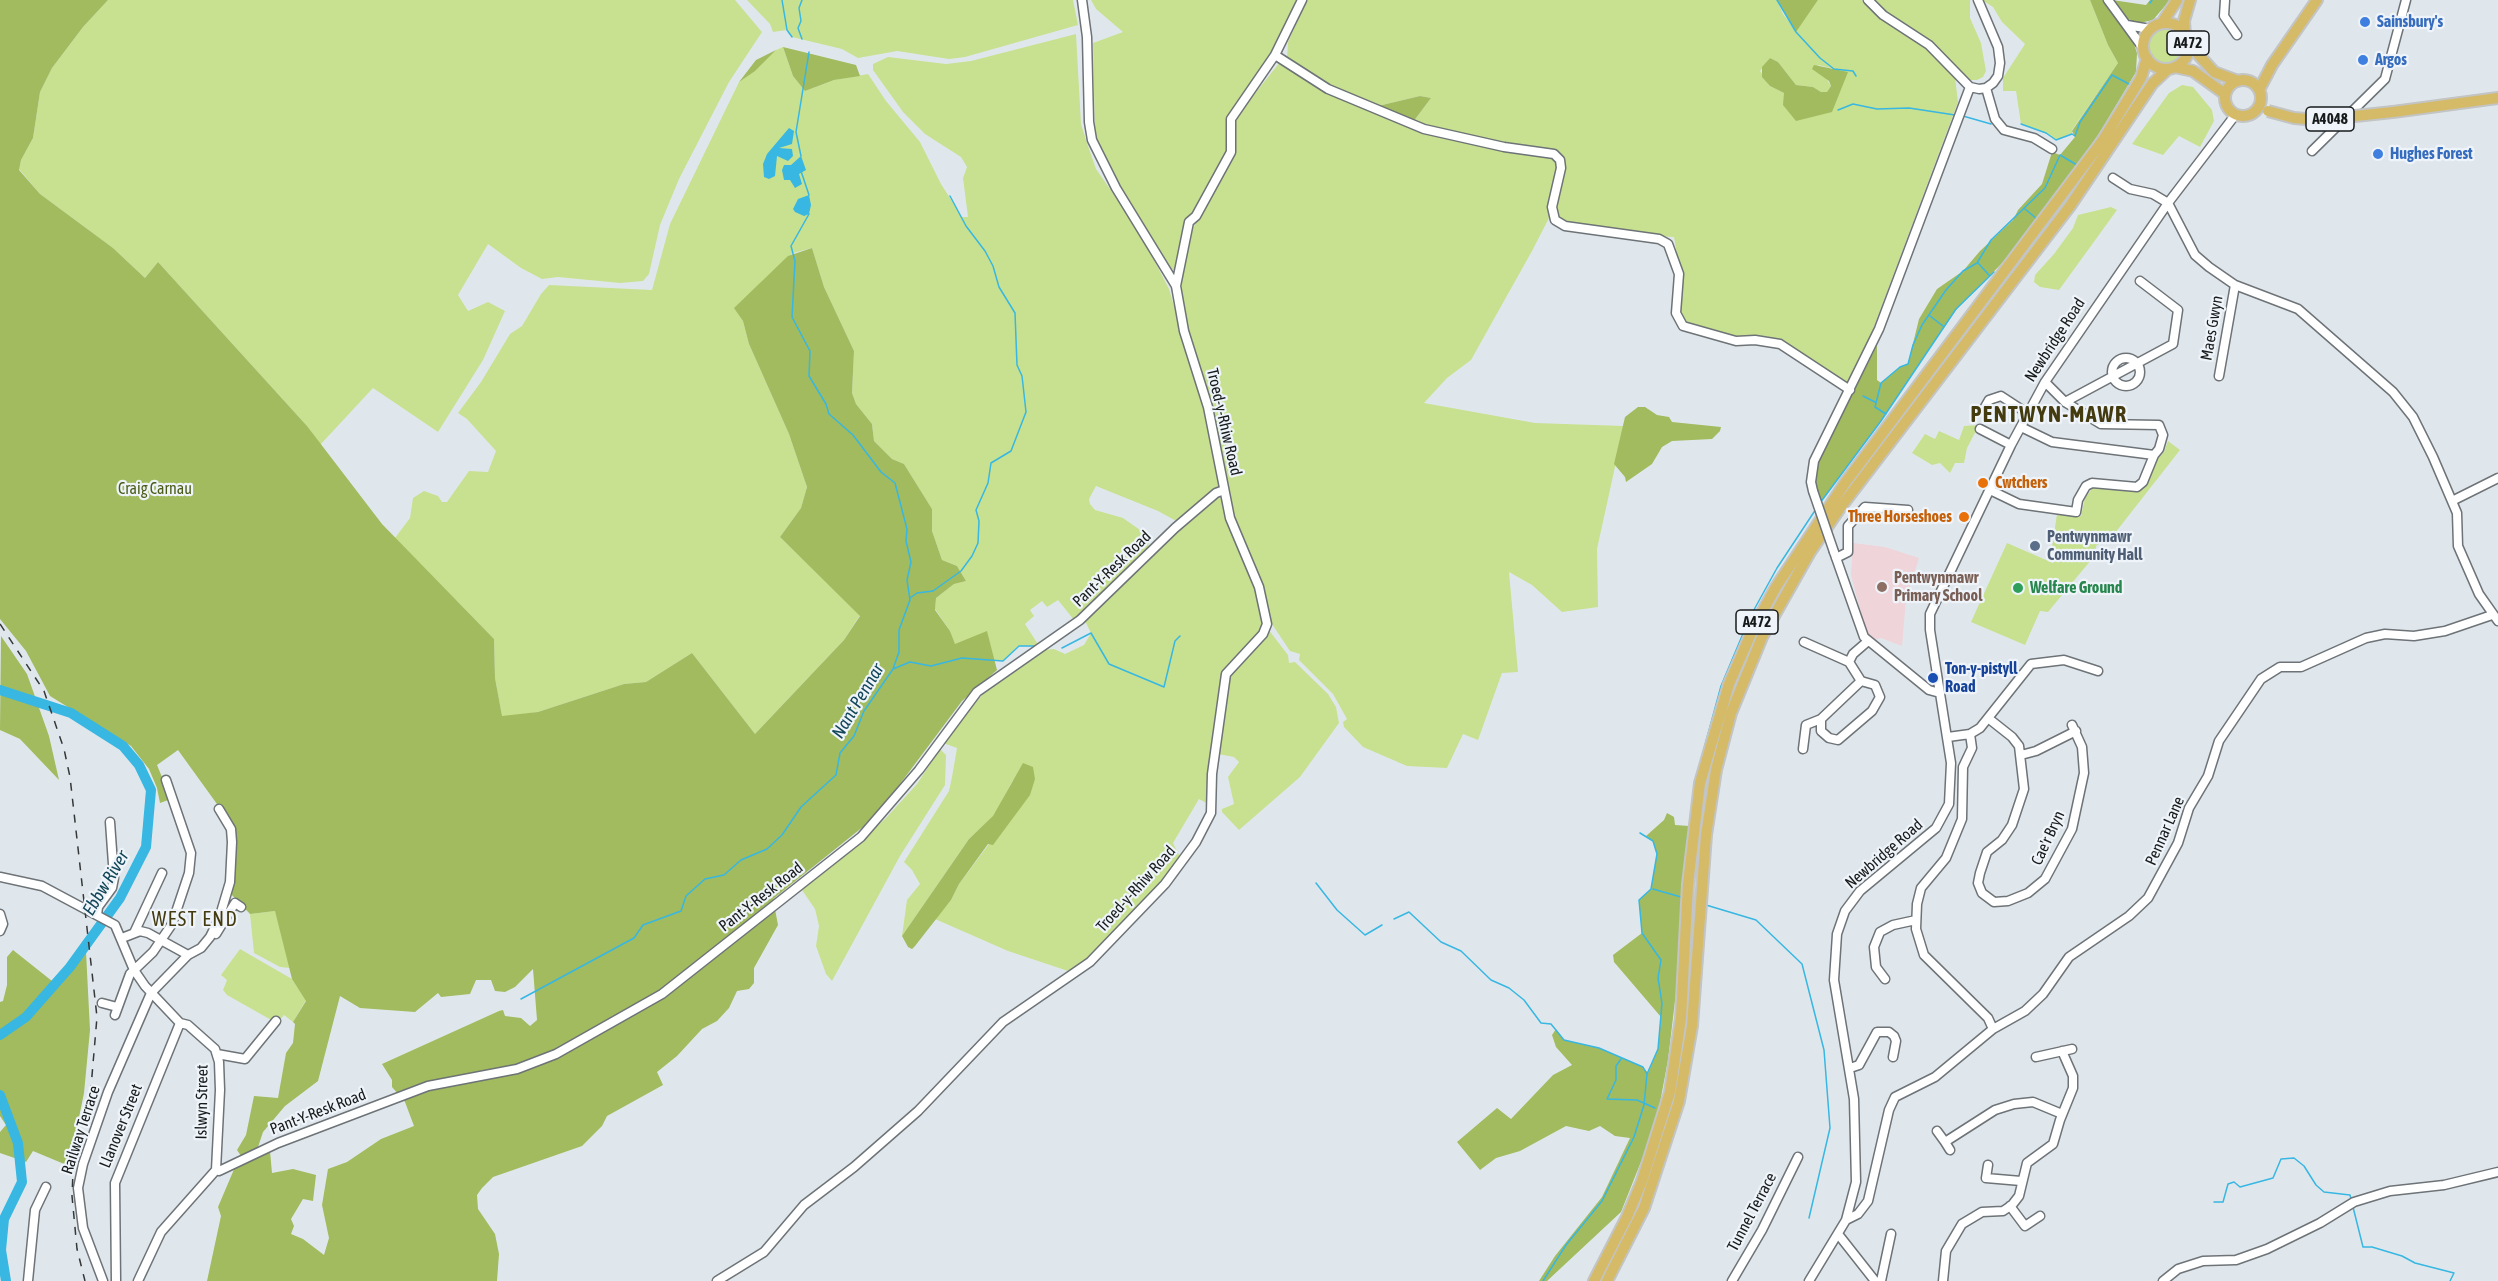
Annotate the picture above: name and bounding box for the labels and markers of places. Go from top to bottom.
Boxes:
place label: Sainsbury's [2377,12,2443,32]
marker: Sainsbury's [2358,15,2372,29]
place label: Argos [2375,50,2407,70]
marker: Argos [2356,53,2370,67]
place label: Hughes Forest [2390,144,2473,164]
marker: Hughes Forest [2371,147,2385,161]
place label: Cwtchers [1995,473,2048,493]
marker: Cwtchers [1976,476,1990,490]
place label: Three Horseshoes [1848,507,1952,527]
marker: Three Horseshoes [1957,510,1971,524]
place label: Pentwynmawr Community Hall [2047,527,2143,565]
marker: Pentwynmawr Community Hall [2028,539,2042,553]
place label: Pentwynmawr Primary School [1894,568,1982,606]
place label: Welfare Ground [2030,578,2122,598]
marker: Pentwynmawr Primary School [1875,580,1889,594]
marker: Welfare Ground [2011,581,2025,595]
place label: Ton-y-pistyll Road [1945,659,2018,697]
marker: Ton-y-pistyll Road [1926,671,1940,685]

